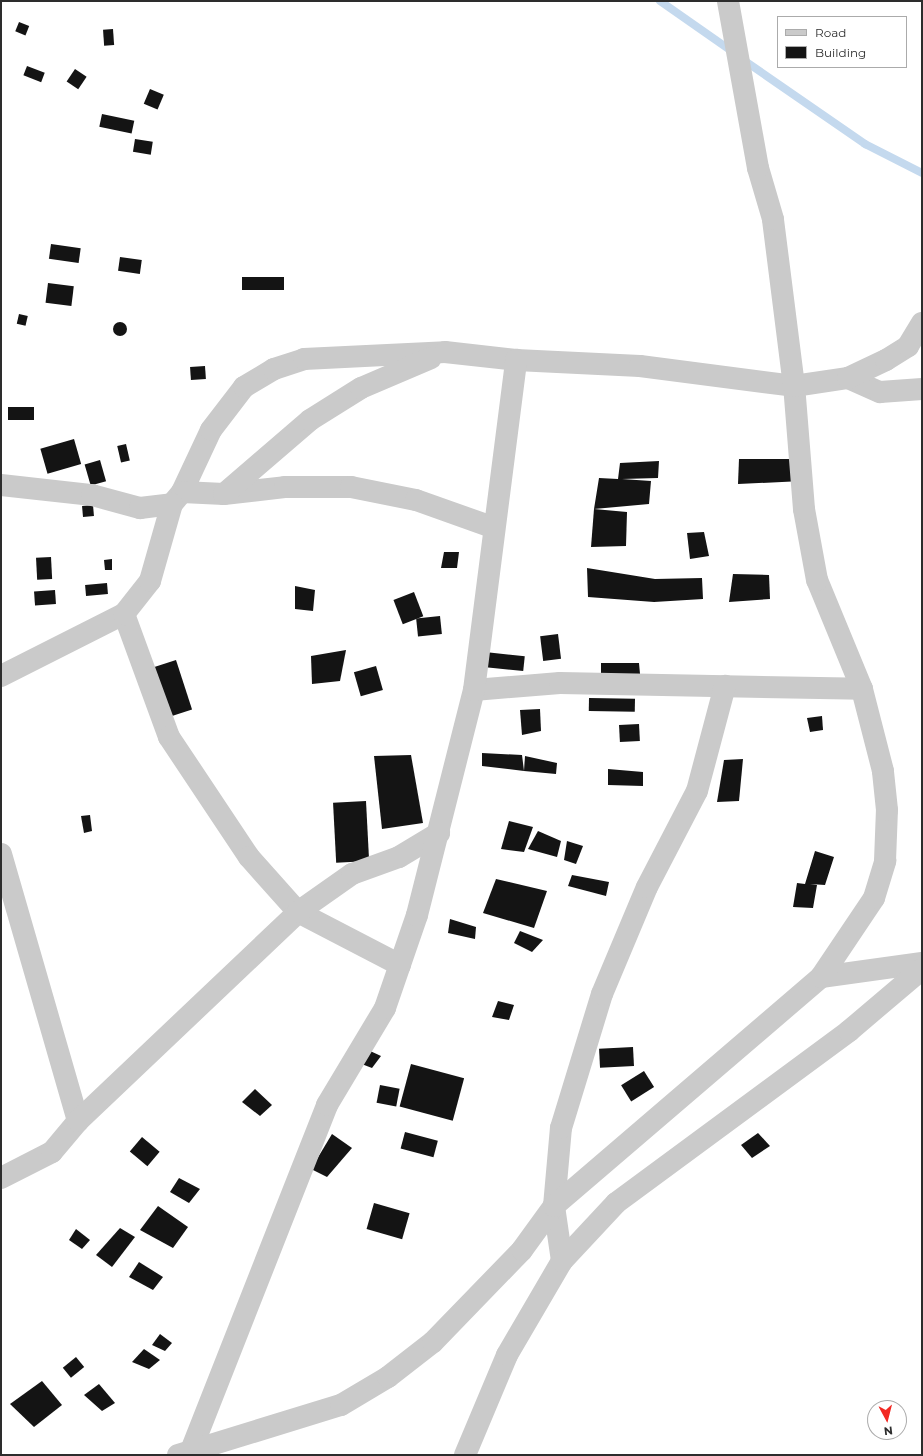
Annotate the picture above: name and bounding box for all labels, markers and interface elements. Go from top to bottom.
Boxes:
legend [777,16,907,68]
text: Road [815,25,846,40]
text: Building [815,45,866,60]
north arrow [867,1400,907,1440]
text: N [883,1423,894,1438]

